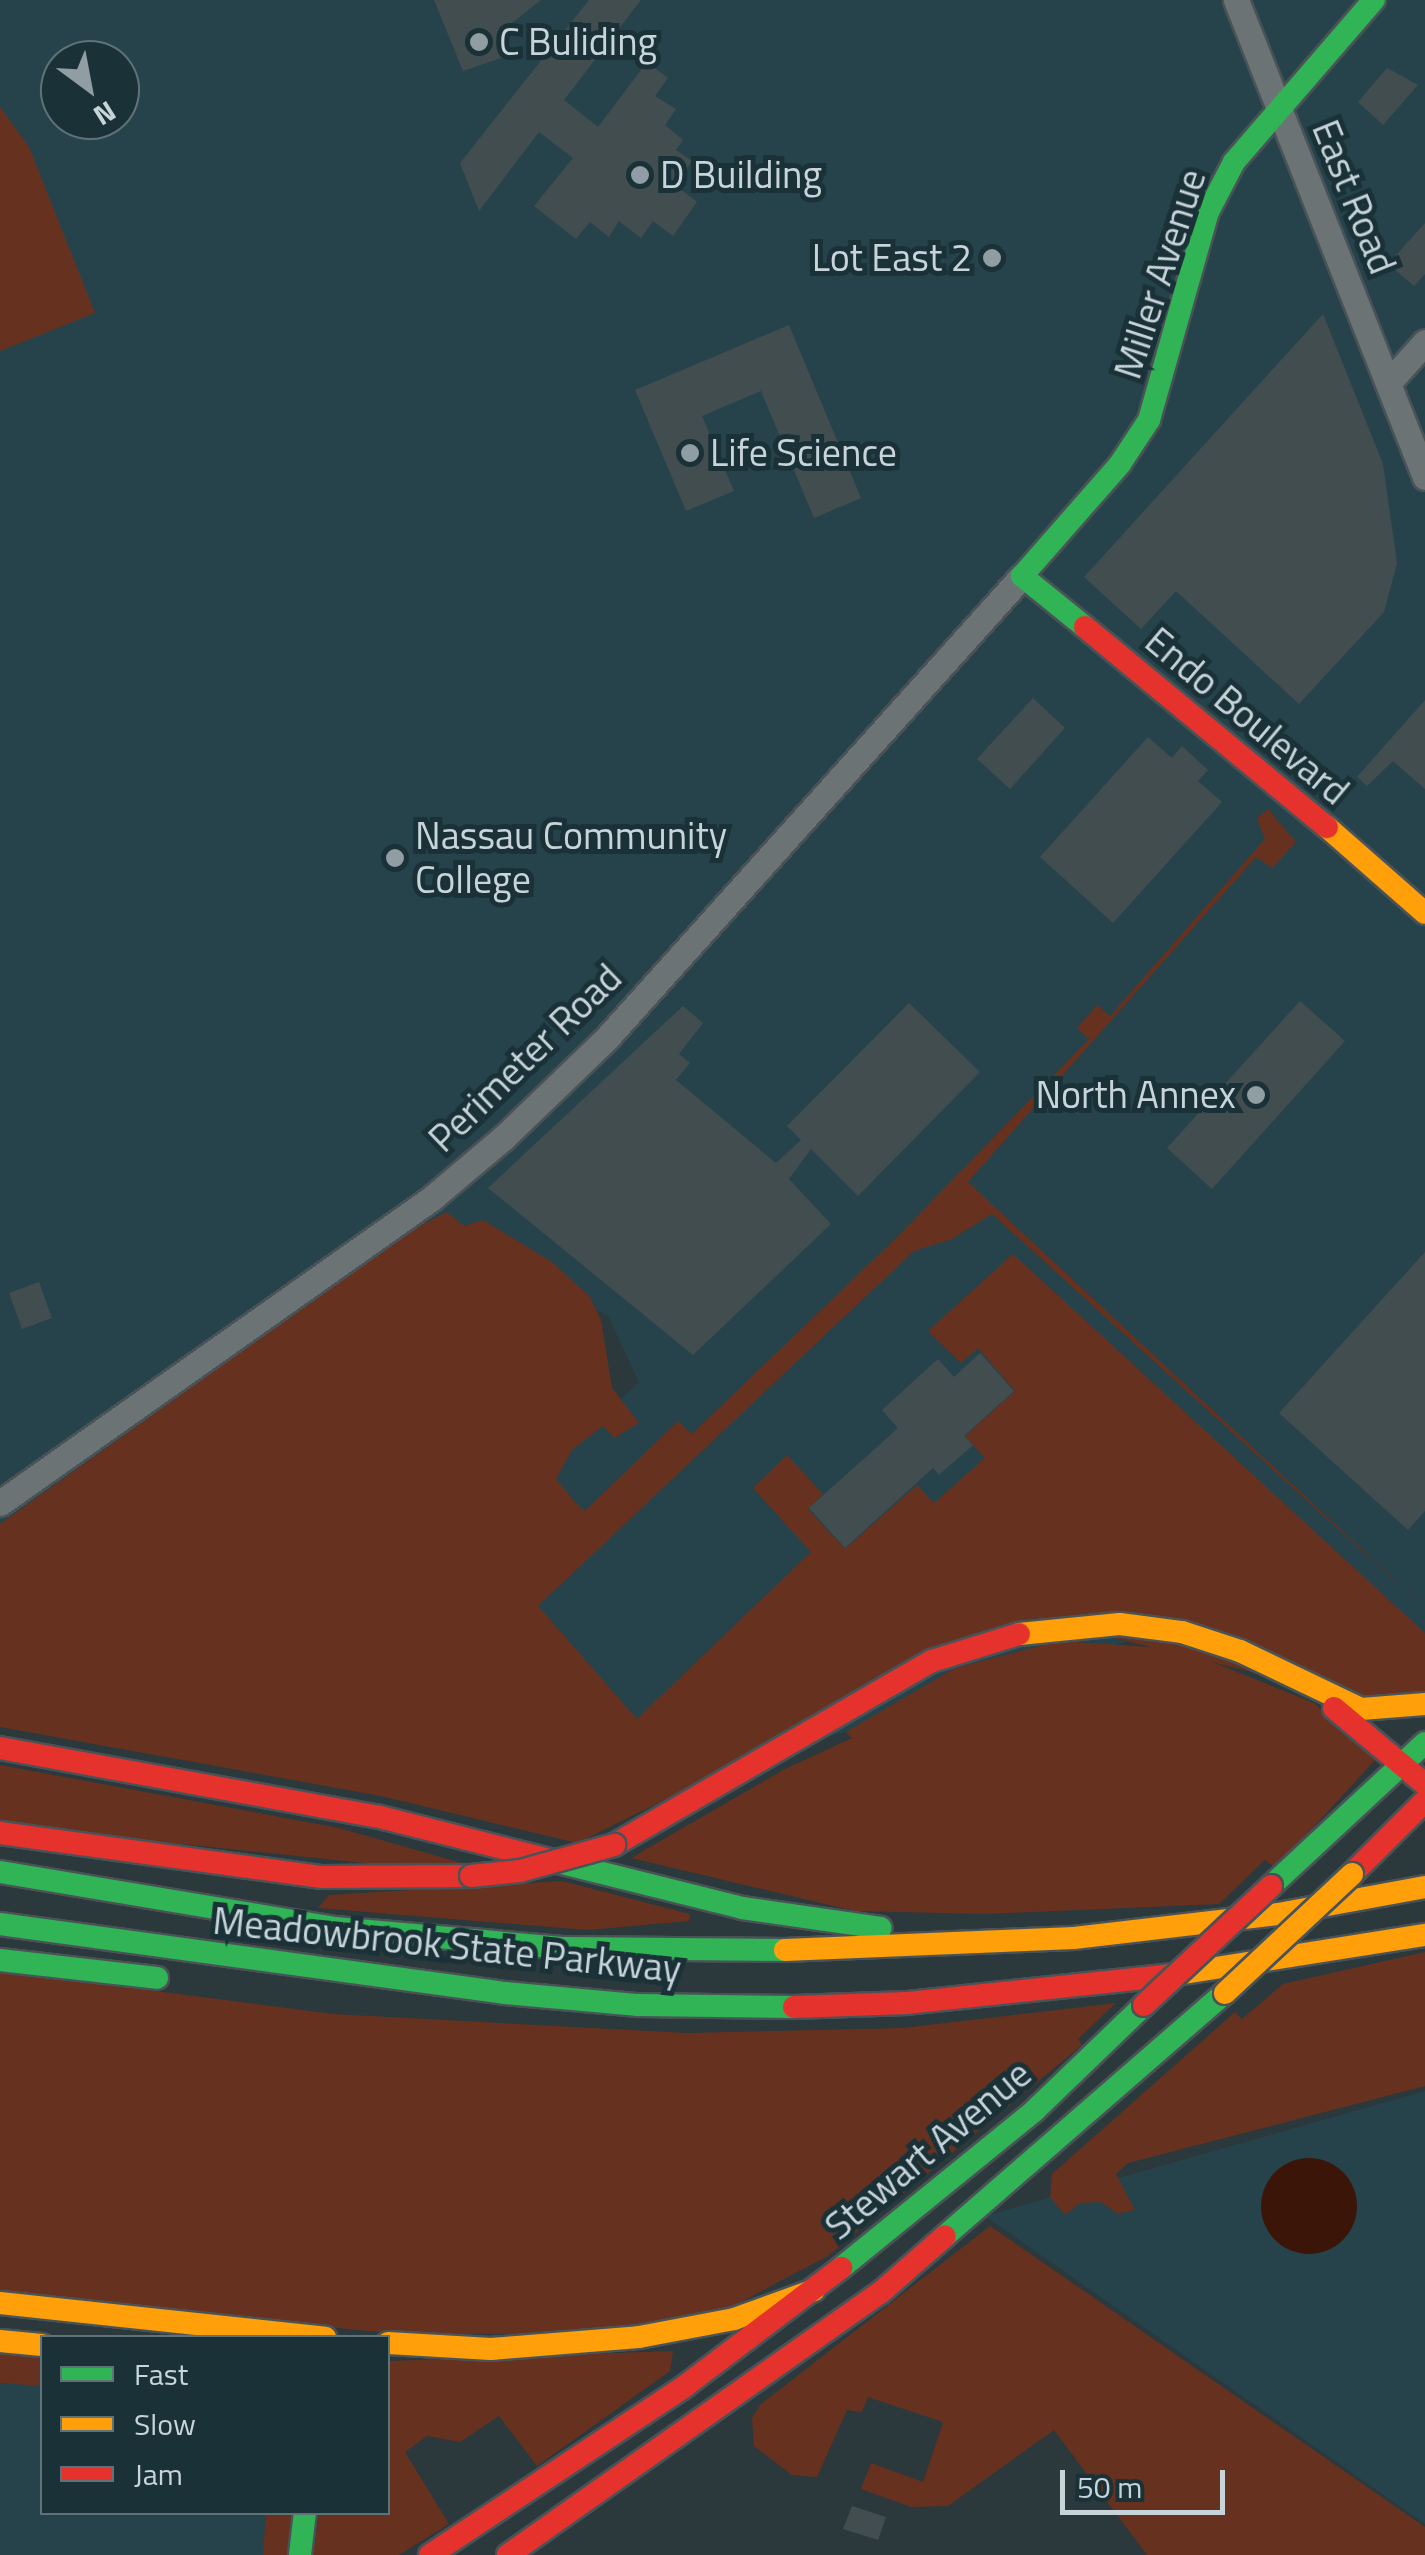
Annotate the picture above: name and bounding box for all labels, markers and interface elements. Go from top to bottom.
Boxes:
place label: C Buliding [499,19,657,65]
marker: C Buliding [468,31,490,53]
north arrow [40,40,140,140]
text: N [85,91,125,138]
street label: East Road [1303,114,1405,280]
place label: D Building [660,152,822,198]
marker: D Building [629,164,651,186]
street label: Miller Avenue [1105,164,1215,384]
place label: Lot East 2 [812,235,972,281]
marker: Lot East 2 [981,247,1003,269]
place label: Life Science [710,430,897,476]
marker: Life Science [679,442,701,464]
street label: Endo Boulevard [1136,618,1358,814]
place label: Nassau Community College [415,813,727,902]
marker: Nassau Community College [384,847,406,869]
street label: Perimeter Road [419,955,631,1161]
place label: North Annex [1036,1072,1236,1118]
marker: North Annex [1245,1084,1267,1106]
street label: Meadowbrook State Parkway [211,1898,683,1992]
street label: Stewart Avenue [816,2051,1040,2249]
legend [40,2335,390,2515]
text: Fast [134,2351,188,2397]
text: Slow [134,2401,196,2447]
scale bar [1065,2450,1230,2512]
text: Jam [134,2451,183,2497]
text: 50 m [1077,2464,1142,2510]

